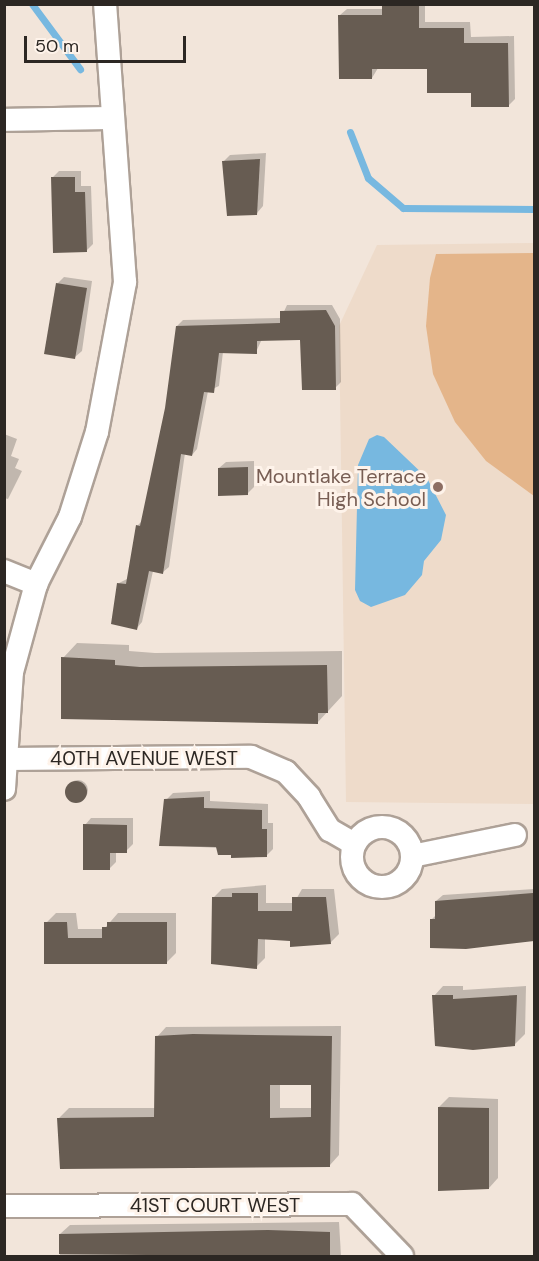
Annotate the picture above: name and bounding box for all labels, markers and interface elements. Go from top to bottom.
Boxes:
scale bar [27,24,189,62]
text: 50 m [35,34,79,58]
place label: Mountlake Terrace High School [256,464,426,511]
marker: Mountlake Terrace High School [431,480,445,494]
street label: 40TH AVENUE WEST [50,746,238,770]
street label: 41ST COURT WEST [130,1193,300,1217]

